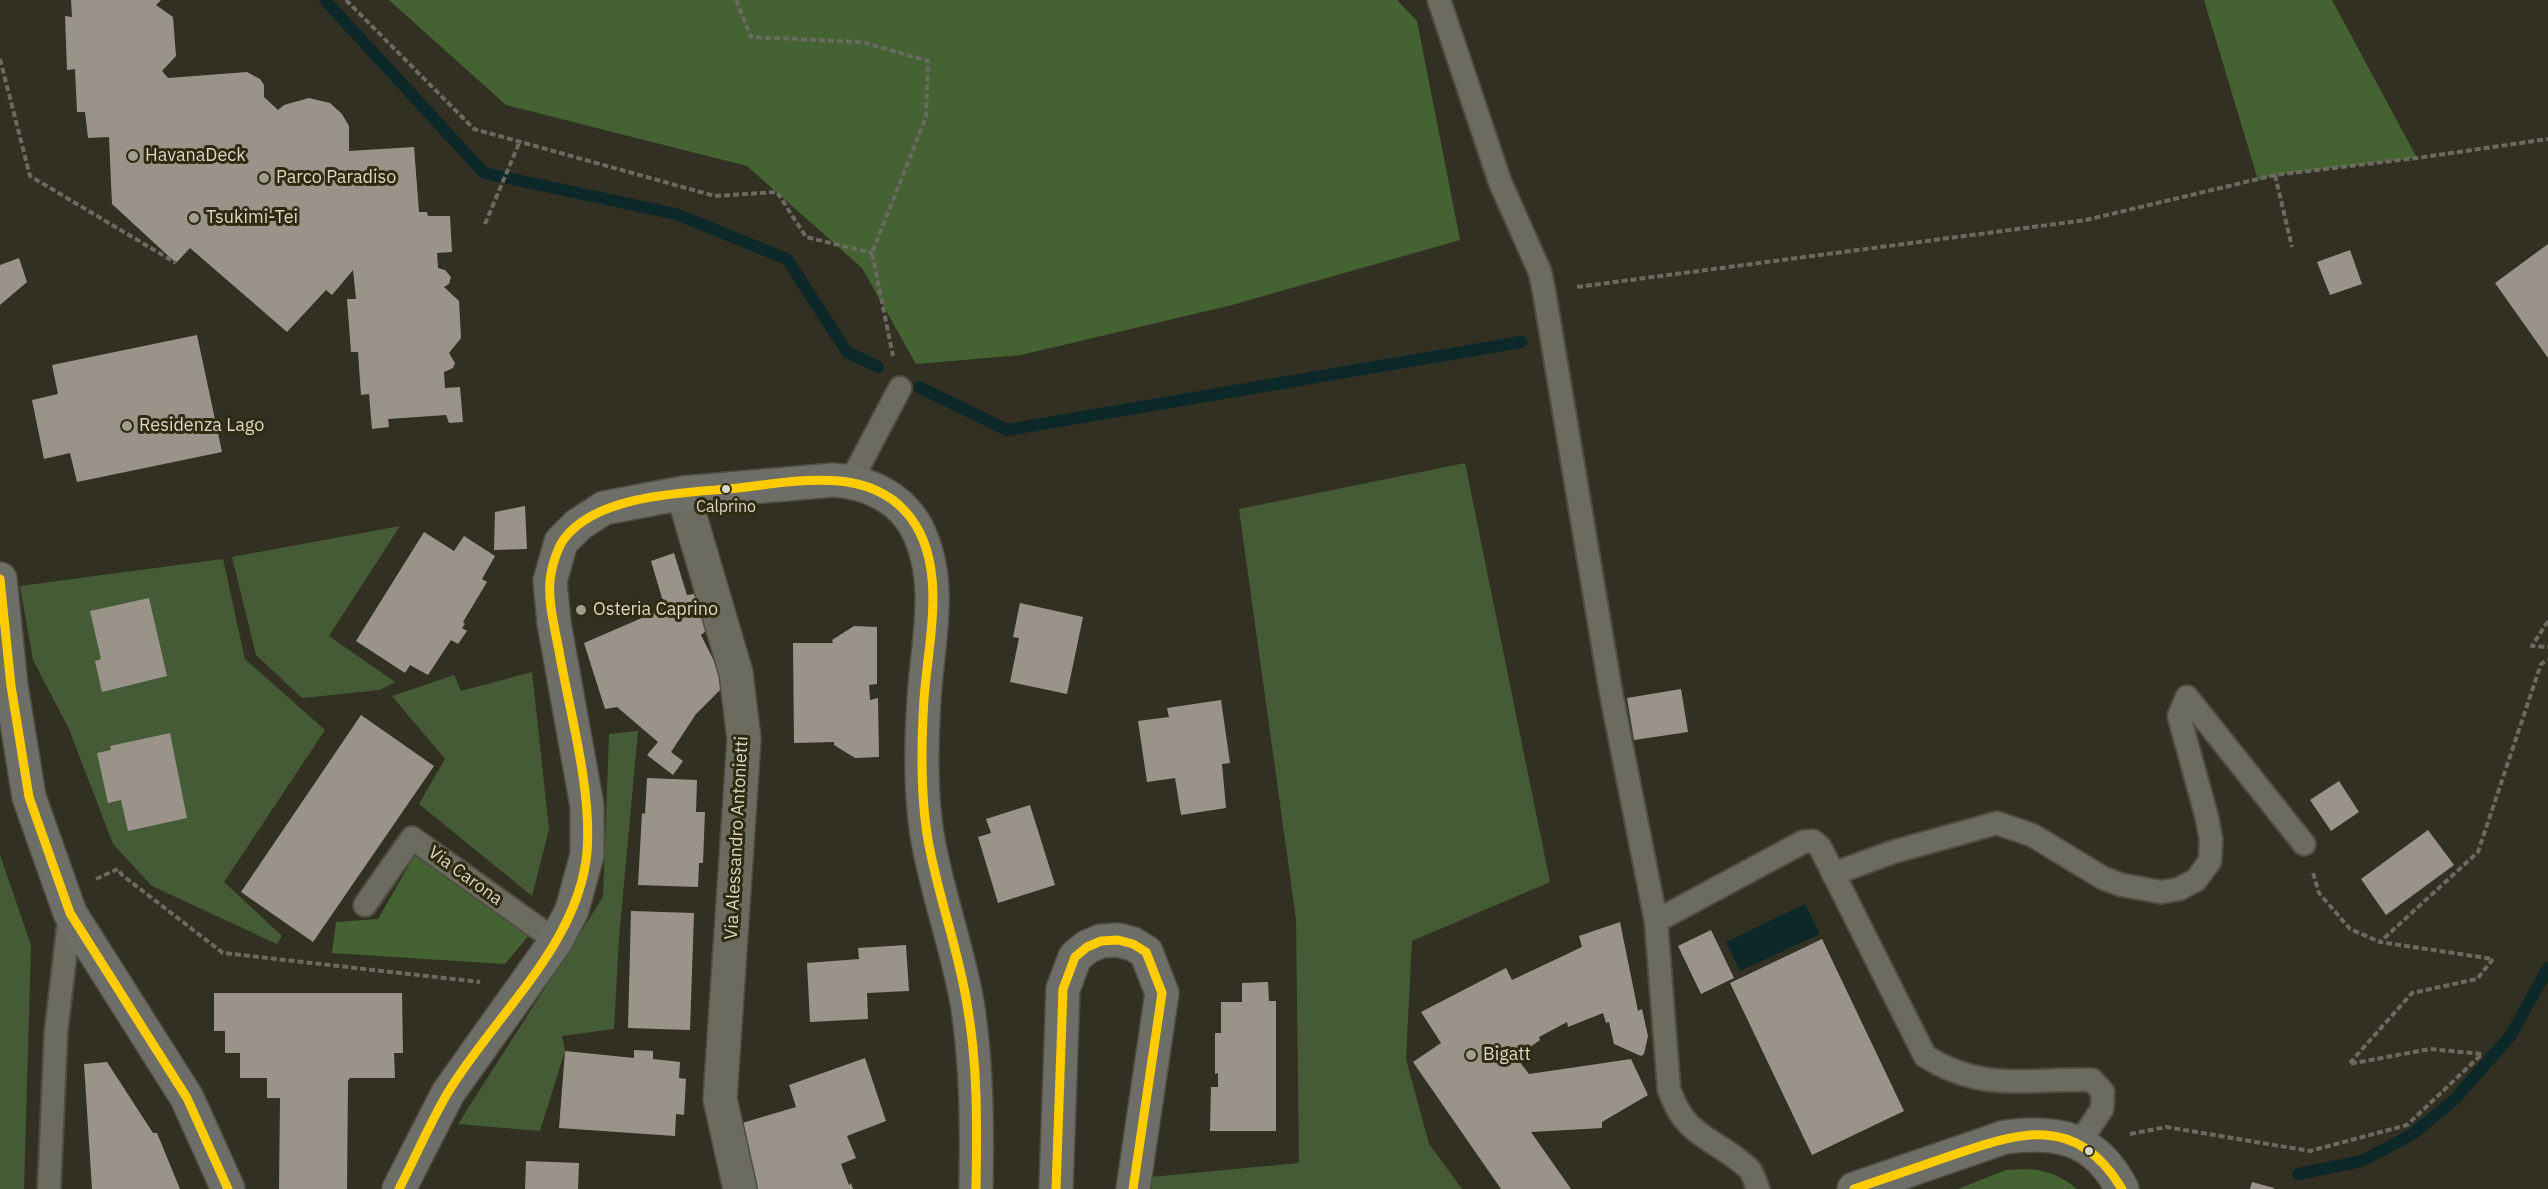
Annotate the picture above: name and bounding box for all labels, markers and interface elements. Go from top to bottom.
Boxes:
place label: HavanaDeck [145,145,246,167]
marker: HavanaDeck [126,149,140,163]
place label: Parco Paradiso [276,167,396,189]
marker: Parco Paradiso [257,171,271,185]
place label: Tsukimi-Tei [206,207,298,229]
marker: Tsukimi-Tei [187,211,201,225]
place label: Residenza Lago [139,415,264,437]
marker: Residenza Lago [120,419,134,433]
marker: Calprino [720,483,732,495]
place label: Calprino [696,497,756,517]
place label: Osteria Caprino [593,599,718,621]
marker: Osteria Caprino [574,603,588,617]
street label: Via Alessandro Antonietti [721,736,753,940]
street label: Via Carona [424,842,506,910]
place label: Bigatt [1483,1044,1531,1066]
marker: Bigatt [1464,1048,1478,1062]
unlabelled marker [2083,1145,2095,1157]

